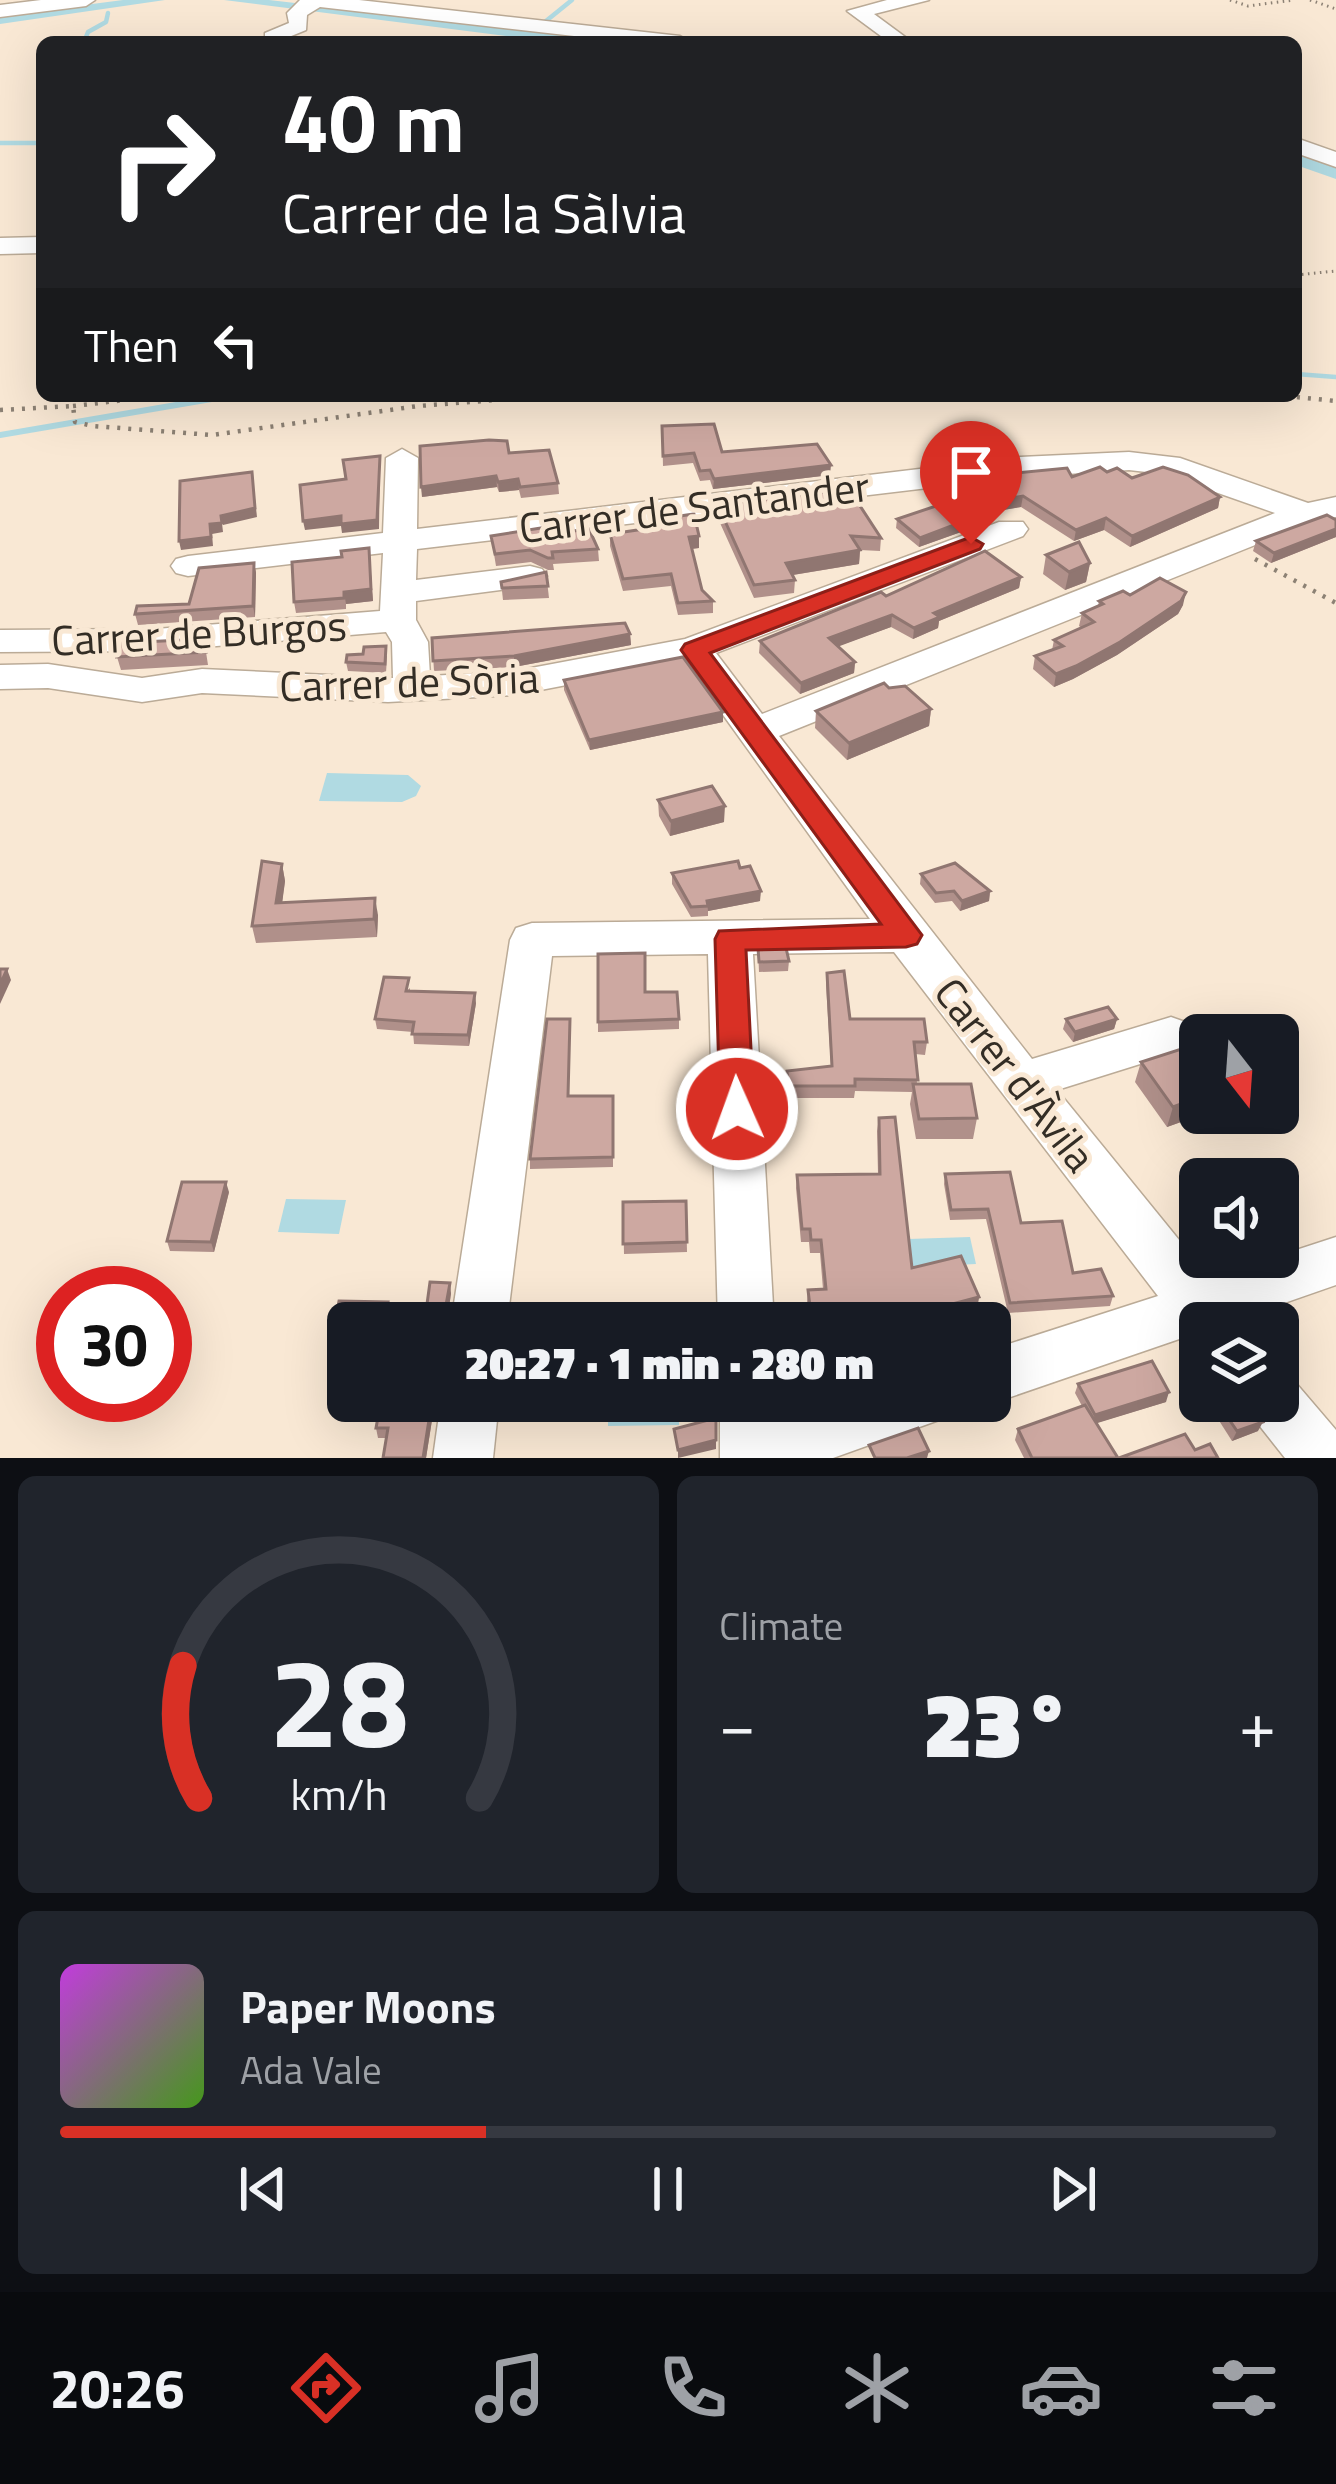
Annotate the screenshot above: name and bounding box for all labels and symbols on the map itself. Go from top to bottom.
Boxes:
pin [920,421,1022,544]
street label: Carrer de Santander [515,453,873,559]
street label: Carrer de Burgos [50,592,348,672]
street label: Carrer de Sòria [278,644,540,718]
street label: Carrer d'Àvila [920,963,1112,1185]
north arrow [1179,1014,1299,1134]
position arrow [674,1046,800,1172]
speed limit sign: 30 [36,1266,192,1422]

